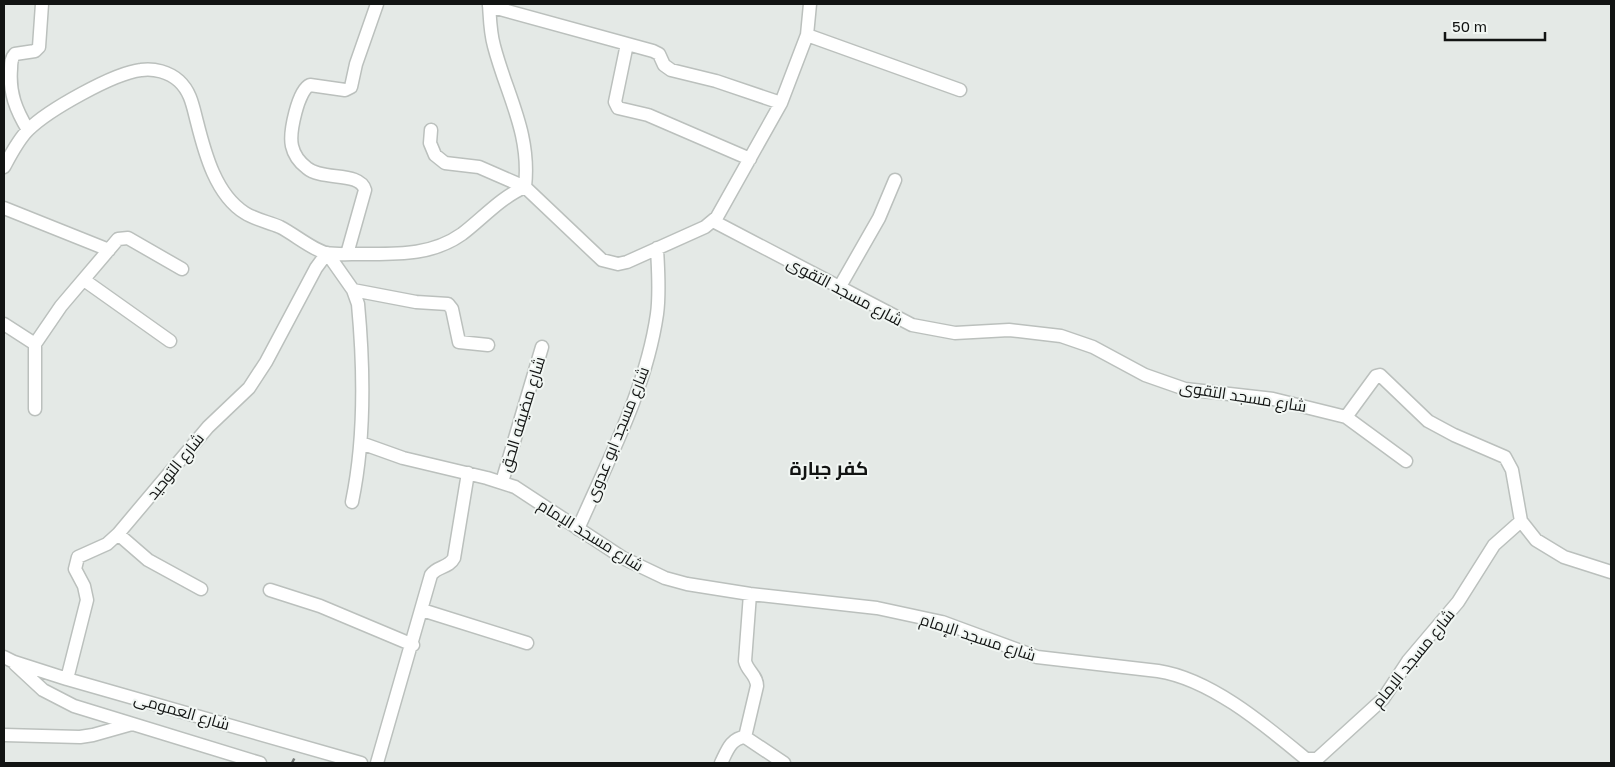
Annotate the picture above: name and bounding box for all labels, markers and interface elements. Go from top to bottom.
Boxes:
scale bar [1445,10,1545,42]
text: 50 m [1452,17,1487,35]
street label: شارع مسجد التقوى [783,252,906,332]
street label: شارع مضيفه الحق [495,354,551,475]
street label: شارع مسجد ابو عدوى [581,363,655,505]
street label: شارع مسجد التقوى [1178,376,1308,418]
street label: شارع التوحيد [142,429,209,505]
district label: كفر جبارة [790,456,868,480]
street label: شارع مسجد الإمام [533,494,648,577]
street label: شارع مسجد الإمام [1367,605,1460,713]
street label: شارع مسجد الإمام [917,609,1039,667]
street label: شارع العمومى [131,688,232,736]

